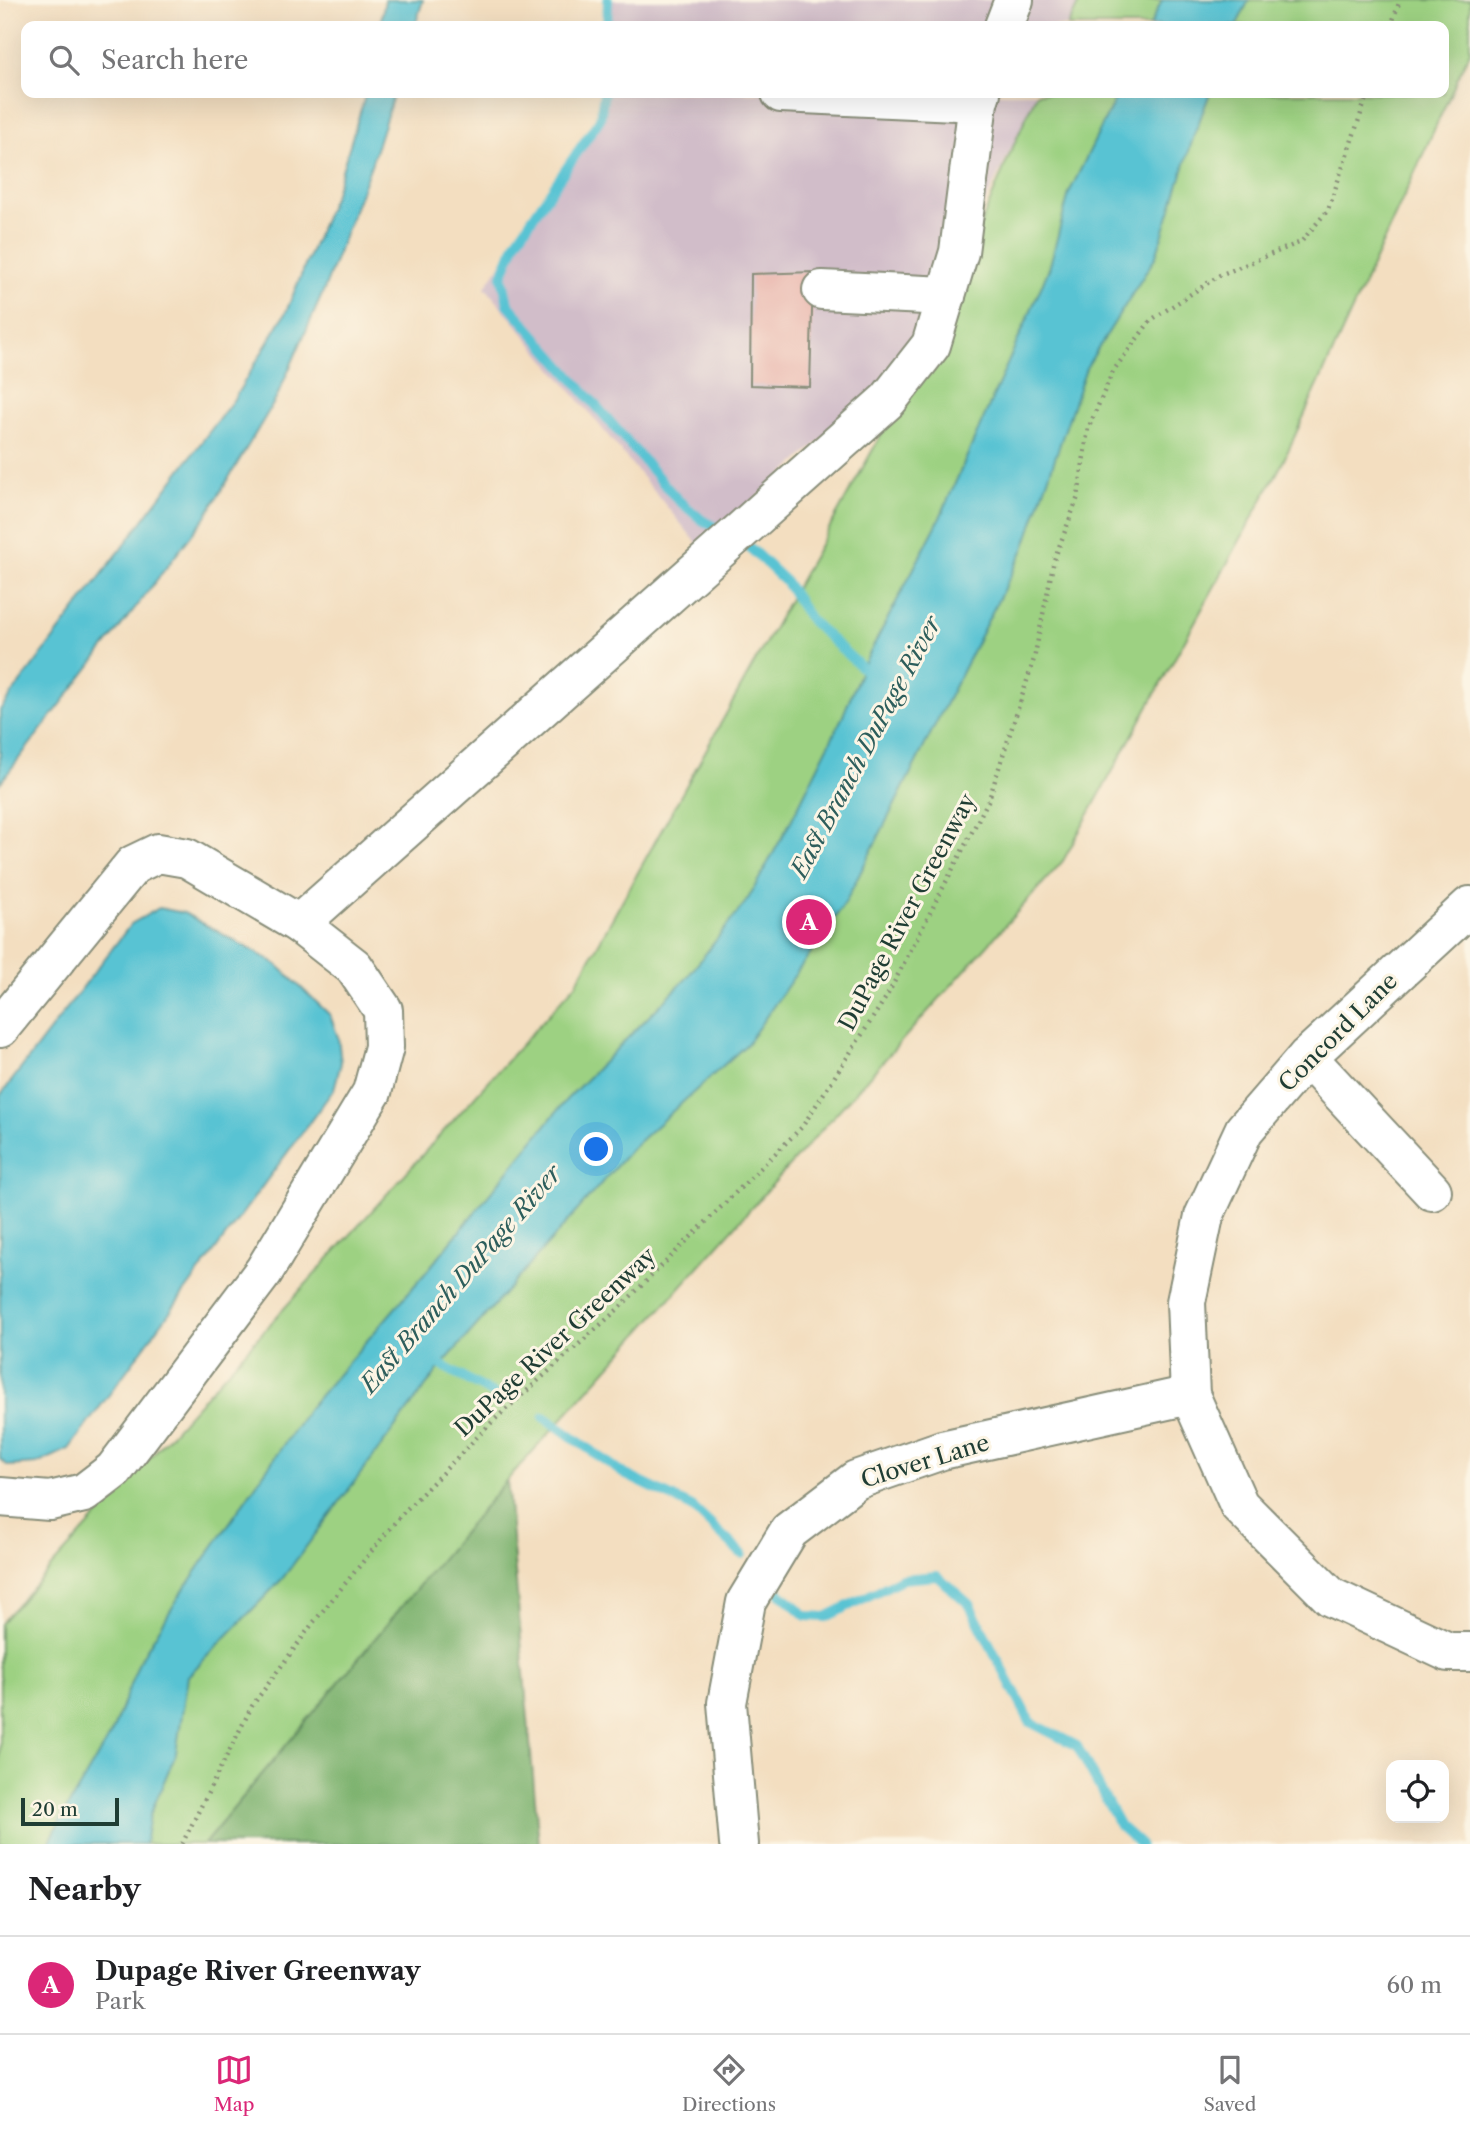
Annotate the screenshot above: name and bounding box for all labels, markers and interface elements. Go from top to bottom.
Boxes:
search box [21,21,1449,98]
icon: search [45,41,83,79]
text: Search here [101,44,248,76]
water label: East Branch DuPage River [783,609,948,884]
street label: DuPage River Greenway [833,788,982,1035]
pin: A [786,896,832,948]
street label: Concord Lane [1273,967,1403,1097]
your location [579,1132,613,1166]
water label: East Branch DuPage River [353,1158,569,1400]
street label: DuPage River Greenway [449,1241,661,1442]
street label: Clover Lane [858,1428,992,1494]
map controls [1386,1760,1449,1823]
button: locate [1386,1760,1449,1823]
scale bar [21,1795,119,1827]
text: 20 m [32,1798,78,1821]
text: Nearby [28,1871,141,1908]
text: Dupage River Greenway [95,1955,420,1987]
text: A [42,1971,60,1999]
text: 60 m [1386,1971,1442,1999]
text: Park [95,1987,145,2015]
tab: Map [214,2051,255,2116]
tab: Directions [682,2051,776,2116]
tab: Saved [1203,2051,1256,2116]

